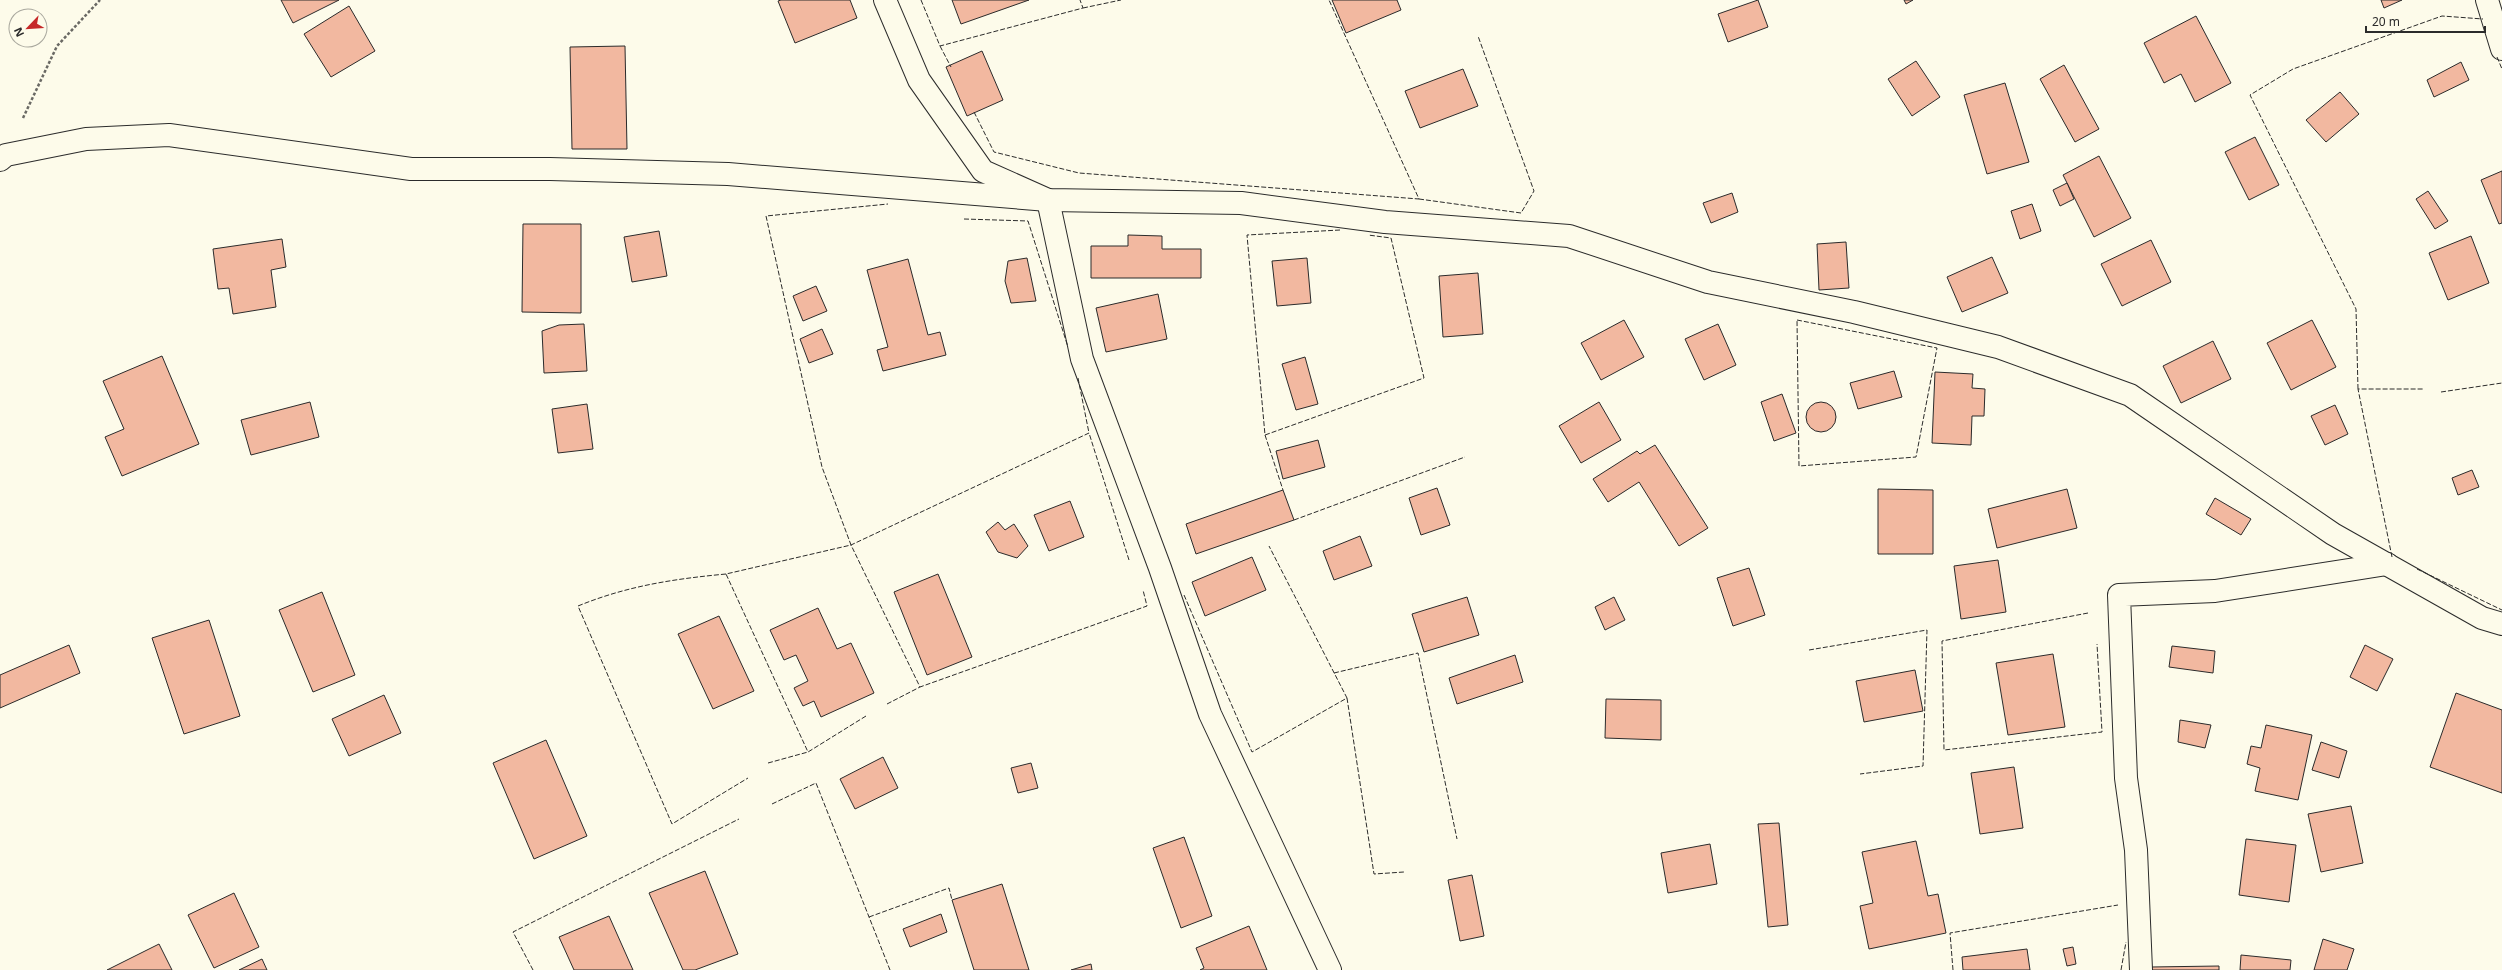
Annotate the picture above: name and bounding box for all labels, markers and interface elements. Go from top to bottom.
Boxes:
north arrow [8,8,48,48]
scale bar [2366,8,2485,34]
text: 20 m [2372,13,2400,30]
text: N [10,25,27,40]

